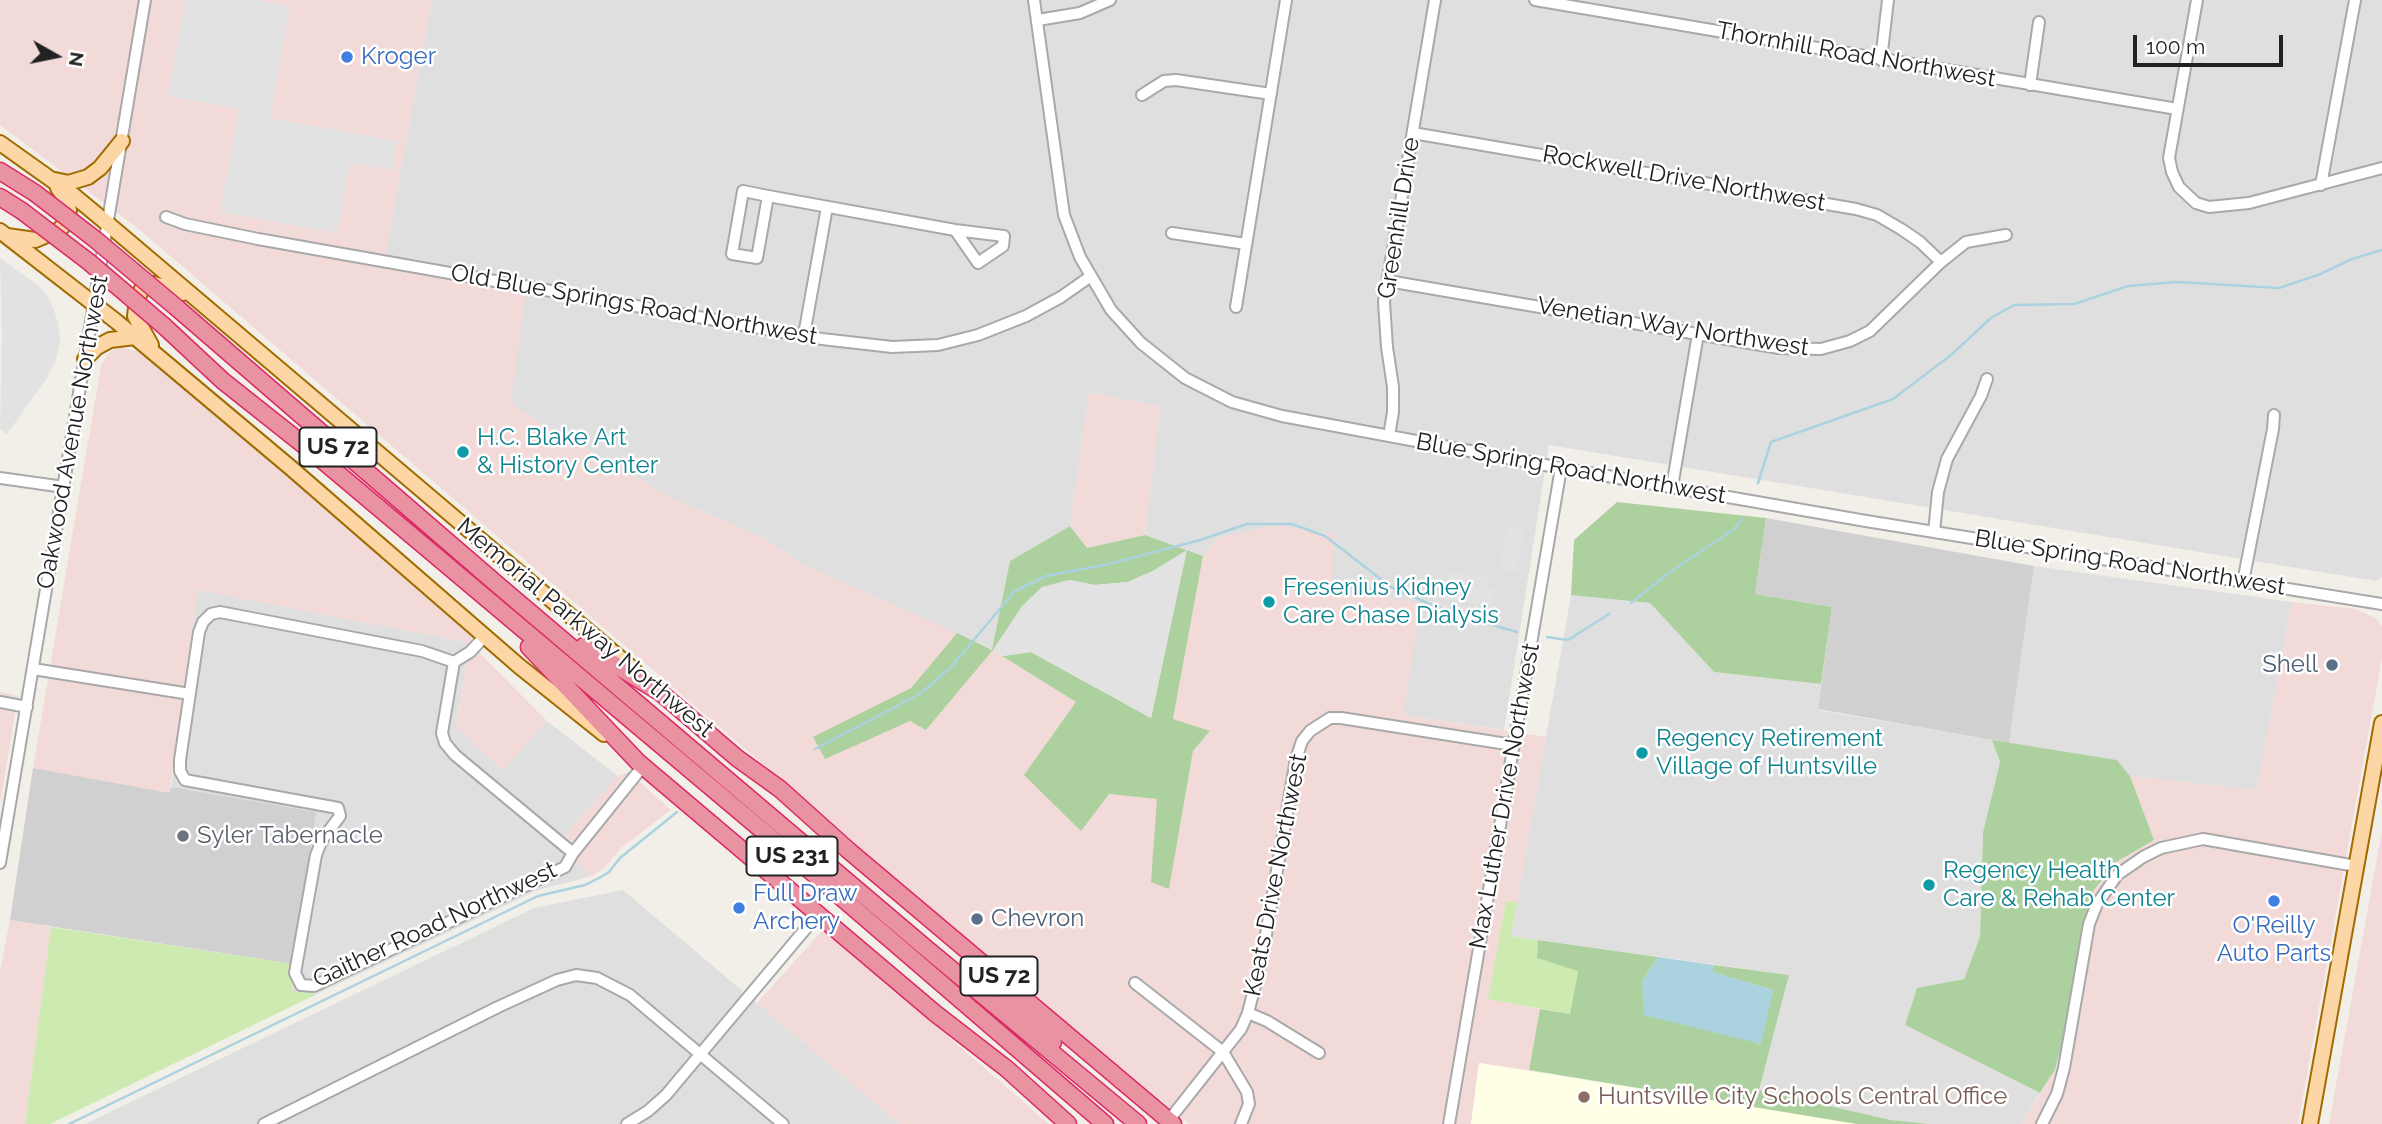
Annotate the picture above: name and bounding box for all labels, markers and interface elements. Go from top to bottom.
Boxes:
street label: Thornhill Road Northwest [1714,16,1998,94]
north arrow [21,21,91,91]
scale bar [2137,21,2288,65]
text: 100 m [2146,34,2205,59]
place label: Kroger [361,43,436,71]
marker: Kroger [339,49,355,65]
text: N [65,50,89,68]
street label: Greenhill Drive [1372,135,1426,301]
street label: Rockwell Drive Northwest [1540,140,1828,218]
street label: Old Blue Springs Road Northwest [449,259,819,351]
street label: Oakwood Avenue Northwest [31,273,115,591]
street label: Venetian Way Northwest [1535,291,1811,363]
place label: H.C. Blake Art & History Center [477,424,658,480]
road number: US 72 [300,428,376,466]
street label: Blue Spring Road Northwest [1414,428,1728,510]
marker: H.C. Blake Art & History Center [455,444,471,460]
street label: Memorial Parkway Northwest [451,512,719,744]
street label: Blue Spring Road Northwest [1973,524,2287,602]
place label: Fresenius Kidney Care Chase Dialysis [1283,574,1499,630]
marker: Fresenius Kidney Care Chase Dialysis [1261,594,1277,610]
street label: Max Luther Drive Northwest [1464,641,1546,951]
place label: Shell [2262,651,2318,679]
marker: Shell [2324,657,2340,673]
place label: Regency Retirement Village of Huntsville [1656,725,1883,781]
marker: Regency Retirement Village of Huntsville [1634,745,1650,761]
street label: Keats Drive Northwest [1238,751,1314,999]
place label: Syler Tabernacle [197,822,383,850]
marker: Syler Tabernacle [175,828,191,844]
road number: US 231 [746,836,838,876]
street label: Gaither Road Northwest [309,856,561,994]
place label: Regency Health Care & Rehab Center [1943,857,2175,913]
marker: Regency Health Care & Rehab Center [1921,877,1937,893]
place label: Full Draw Archery [753,880,858,936]
marker: O'Reilly Auto Parts [2266,893,2282,909]
marker: Full Draw Archery [731,900,747,916]
place label: Chevron [991,905,1084,933]
marker: Chevron [969,911,985,927]
place label: O'Reilly Auto Parts [2217,912,2331,968]
road number: US 72 [960,956,1038,995]
place label: Huntsville City Schools Central Office [1598,1083,2007,1111]
marker: Huntsville City Schools Central Office [1576,1089,1592,1105]

